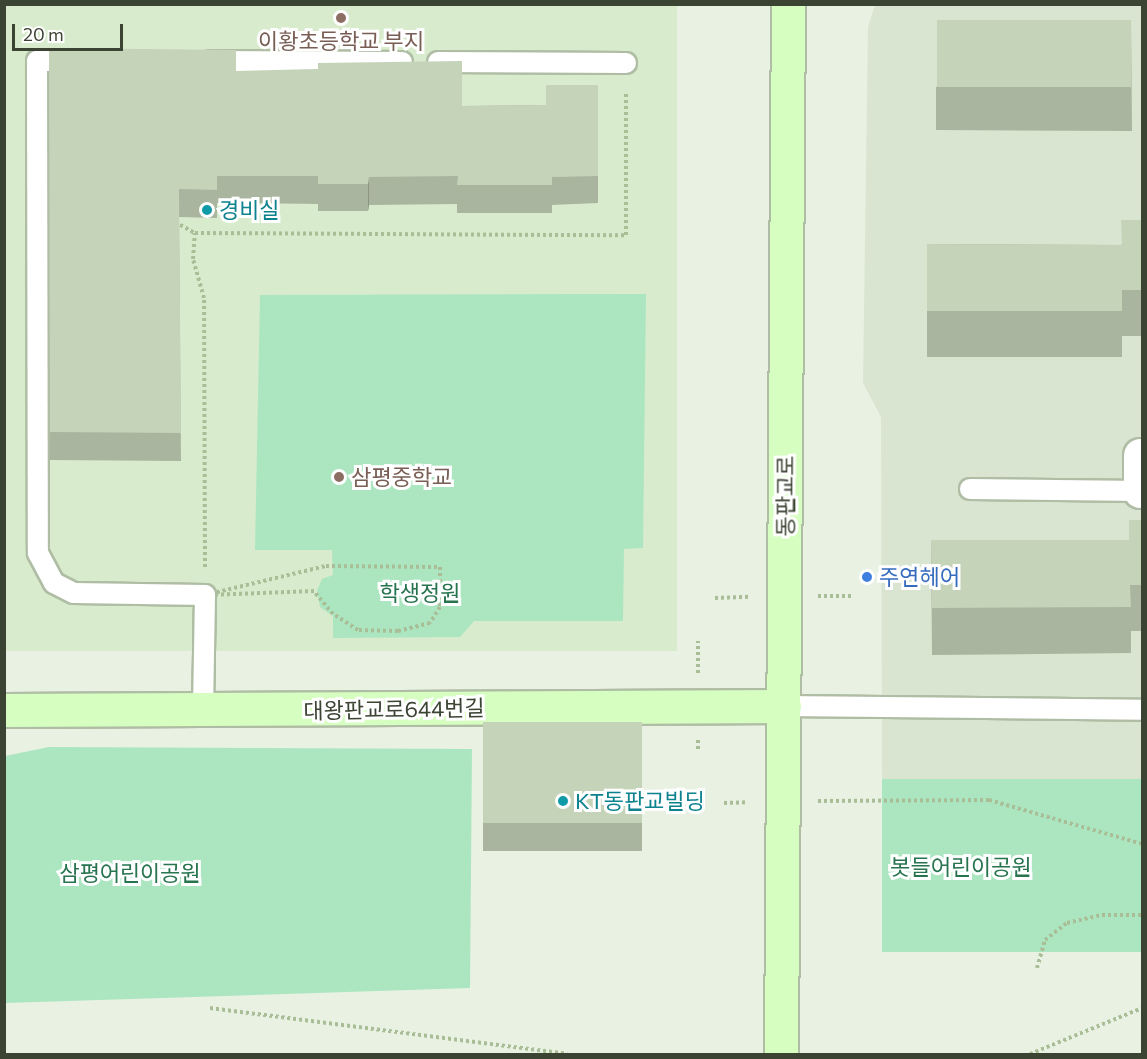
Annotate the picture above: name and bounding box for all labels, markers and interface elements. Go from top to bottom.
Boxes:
marker: 이황초등학교 부지 [334,11,348,25]
scale bar [15,12,126,50]
text: 20 m [23,23,64,45]
place label: 이황초등학교 부지 [258,28,424,54]
place label: 경비실 [219,197,280,223]
marker: 경비실 [200,203,214,217]
street label: 동판교로 [772,456,798,536]
place label: 삼평중학교 [351,464,452,490]
marker: 삼평중학교 [332,470,346,484]
place label: 주연헤어 [879,564,960,590]
marker: 주연헤어 [860,570,874,584]
park label: 학생정원 [380,580,460,606]
street label: 대왕판교로644번길 [303,694,485,724]
place label: KT동판교빌딩 [575,788,705,814]
marker: KT동판교빌딩 [556,794,570,808]
park label: 봇들어린이공원 [890,854,1032,880]
park label: 삼평어린이공원 [59,860,201,886]

